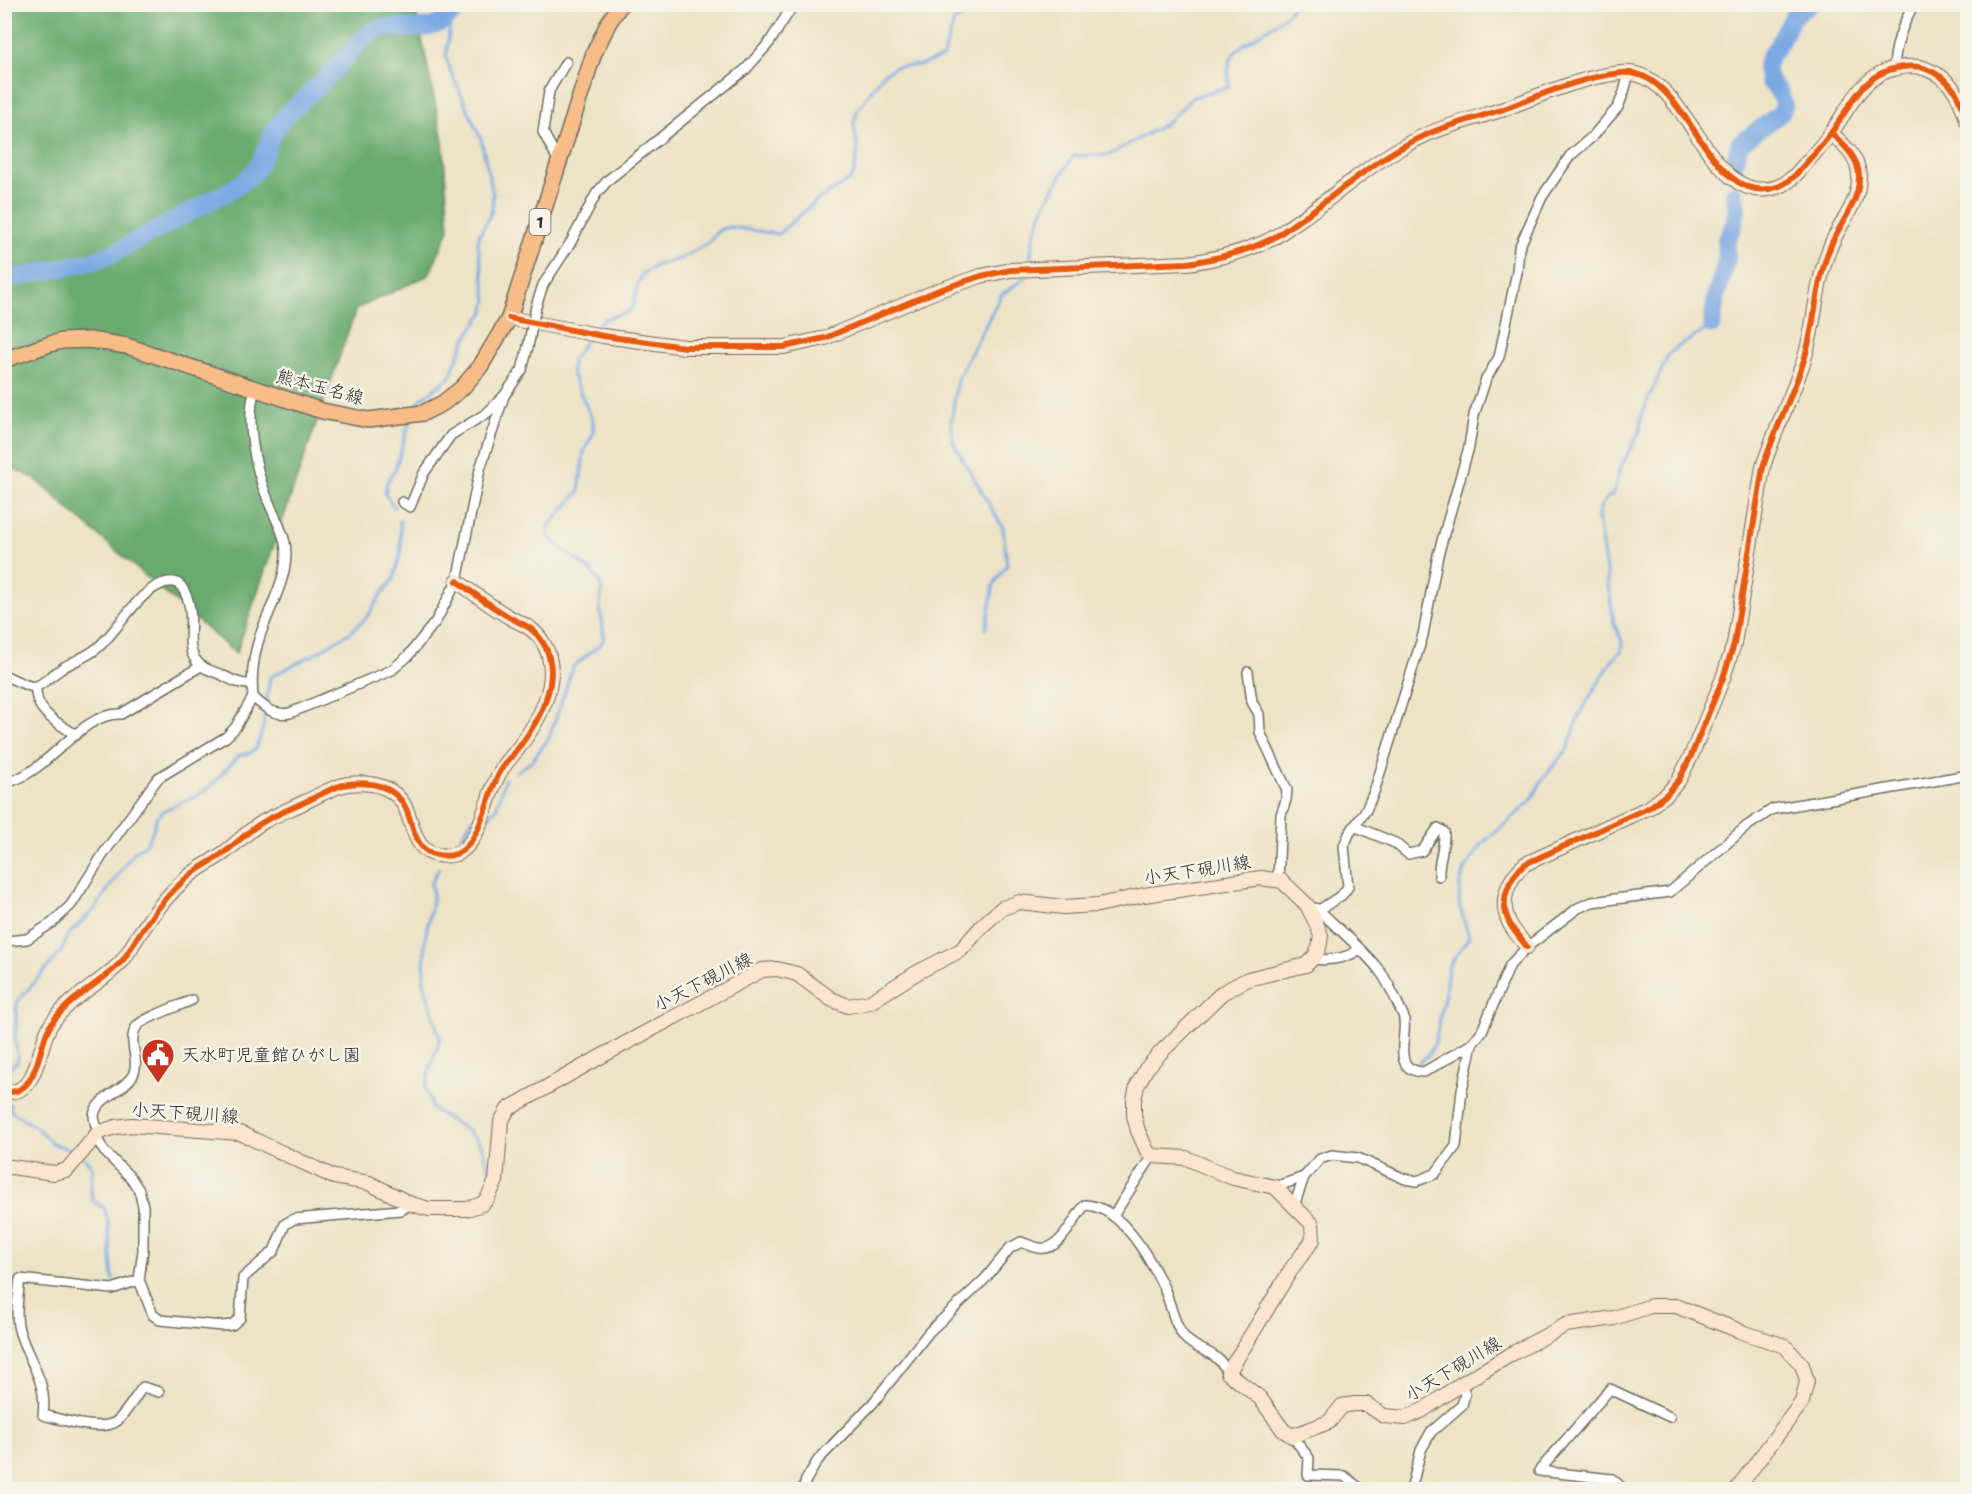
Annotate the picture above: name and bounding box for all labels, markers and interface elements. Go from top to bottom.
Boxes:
road number: 1 [530,209,550,235]
street label: 熊本玉名線 [273,364,367,410]
street label: 小天下硯川線 [1142,850,1252,890]
street label: 小天下硯川線 [649,947,757,1017]
public building icon: 天水町児童館ひがし園 [140,1037,176,1084]
place label: 天水町児童館ひがし園 [181,1043,361,1067]
street label: 小天下硯川線 [130,1097,240,1129]
street label: 小天下硯川線 [1401,1331,1505,1407]

